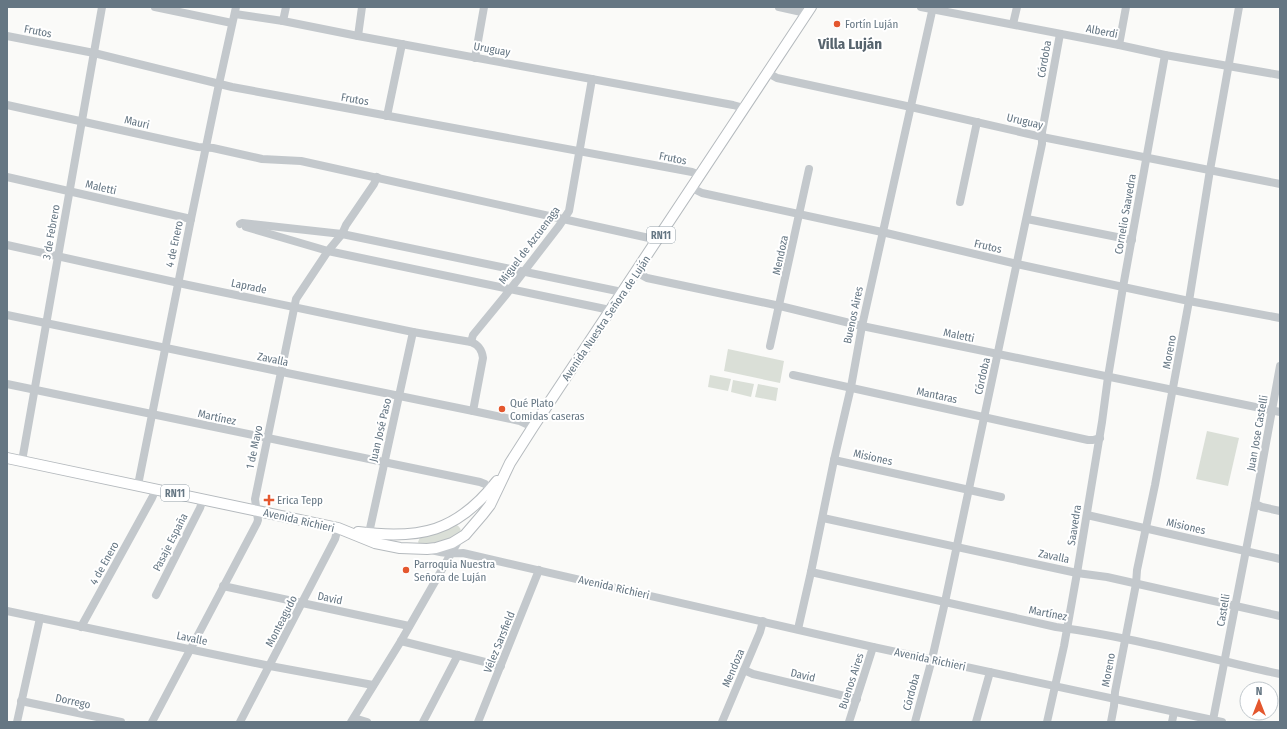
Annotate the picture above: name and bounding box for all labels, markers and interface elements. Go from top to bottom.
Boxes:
place label: Fortín Luján [845,18,898,31]
marker: Fortín Luján [832,19,842,29]
street label: Frutos [23,22,53,41]
street label: Alberdi [1085,22,1119,41]
district label: Villa Luján [817,35,882,53]
street label: Córdoba [1035,39,1054,79]
street label: Uruguay [473,40,511,59]
street label: Frutos [340,91,370,108]
street label: Uruguay [1005,111,1044,132]
street label: Mauri [123,113,151,132]
street label: Frutos [658,149,688,168]
street label: Cornelio Saavedra [1112,173,1139,255]
street label: Maletti [84,178,118,197]
street label: 3 de Febrero [40,203,63,261]
street label: Miguel de Azcuenaga [496,204,563,287]
street label: 4 de Enero [163,219,186,269]
road number: RN11 [647,227,675,243]
street label: Mendoza [770,234,791,276]
street label: Frutos [973,237,1003,256]
street label: Avenida Nuestra Señora de Luján [560,253,653,383]
street label: Laprade [230,276,268,297]
street label: Buenos Aires [841,285,866,345]
street label: Maletti [942,326,976,345]
street label: Moreno [1160,334,1179,370]
street label: Zavalla [256,350,290,369]
street label: Córdoba [972,356,993,396]
street label: Mantaras [915,385,959,406]
street label: Juan Jose Castelli [1244,394,1271,472]
street label: Juan José Paso [367,397,394,463]
place label: Qué Plato Comidas caseras [510,397,585,423]
marker: Qué Plato Comidas caseras [497,404,507,414]
street label: Martínez [197,407,238,428]
street label: 1 de Mayo [244,424,266,470]
street label: Misiones [852,447,894,468]
road number: RN11 [161,485,189,501]
place label: Erica Tepp [277,494,323,507]
marker: Erica Tepp [264,495,274,505]
street label: Saavedra [1065,504,1084,546]
street label: Avenida Richieri [262,506,336,535]
street label: Pasaje España [150,511,191,573]
street label: Misiones [1165,516,1207,537]
street label: 4 de Enero [87,539,122,587]
street label: Zavalla [1037,547,1071,566]
place label: Parroquia Nuestra Señora de Luján [414,558,495,584]
marker: Parroquia Nuestra Señora de Luján [401,565,411,575]
street label: Avenida Richieri [577,573,651,602]
street label: David [316,590,344,607]
street label: Monteagudo [263,593,300,649]
street label: Castelli [1214,593,1233,627]
street label: Martínez [1028,603,1069,624]
street label: Vélez Sarsfield [481,610,518,675]
street label: Lavalle [175,629,209,648]
street label: Avenida Richieri [893,646,967,673]
street label: Mendoza [720,647,747,689]
street label: Buenos Aires [836,651,867,711]
street label: Moreno [1099,652,1118,688]
street label: David [789,666,817,685]
street label: Córdoba [900,672,923,712]
north arrow [1239,681,1279,721]
text: N [1256,685,1262,698]
street label: Dorrego [54,691,92,712]

